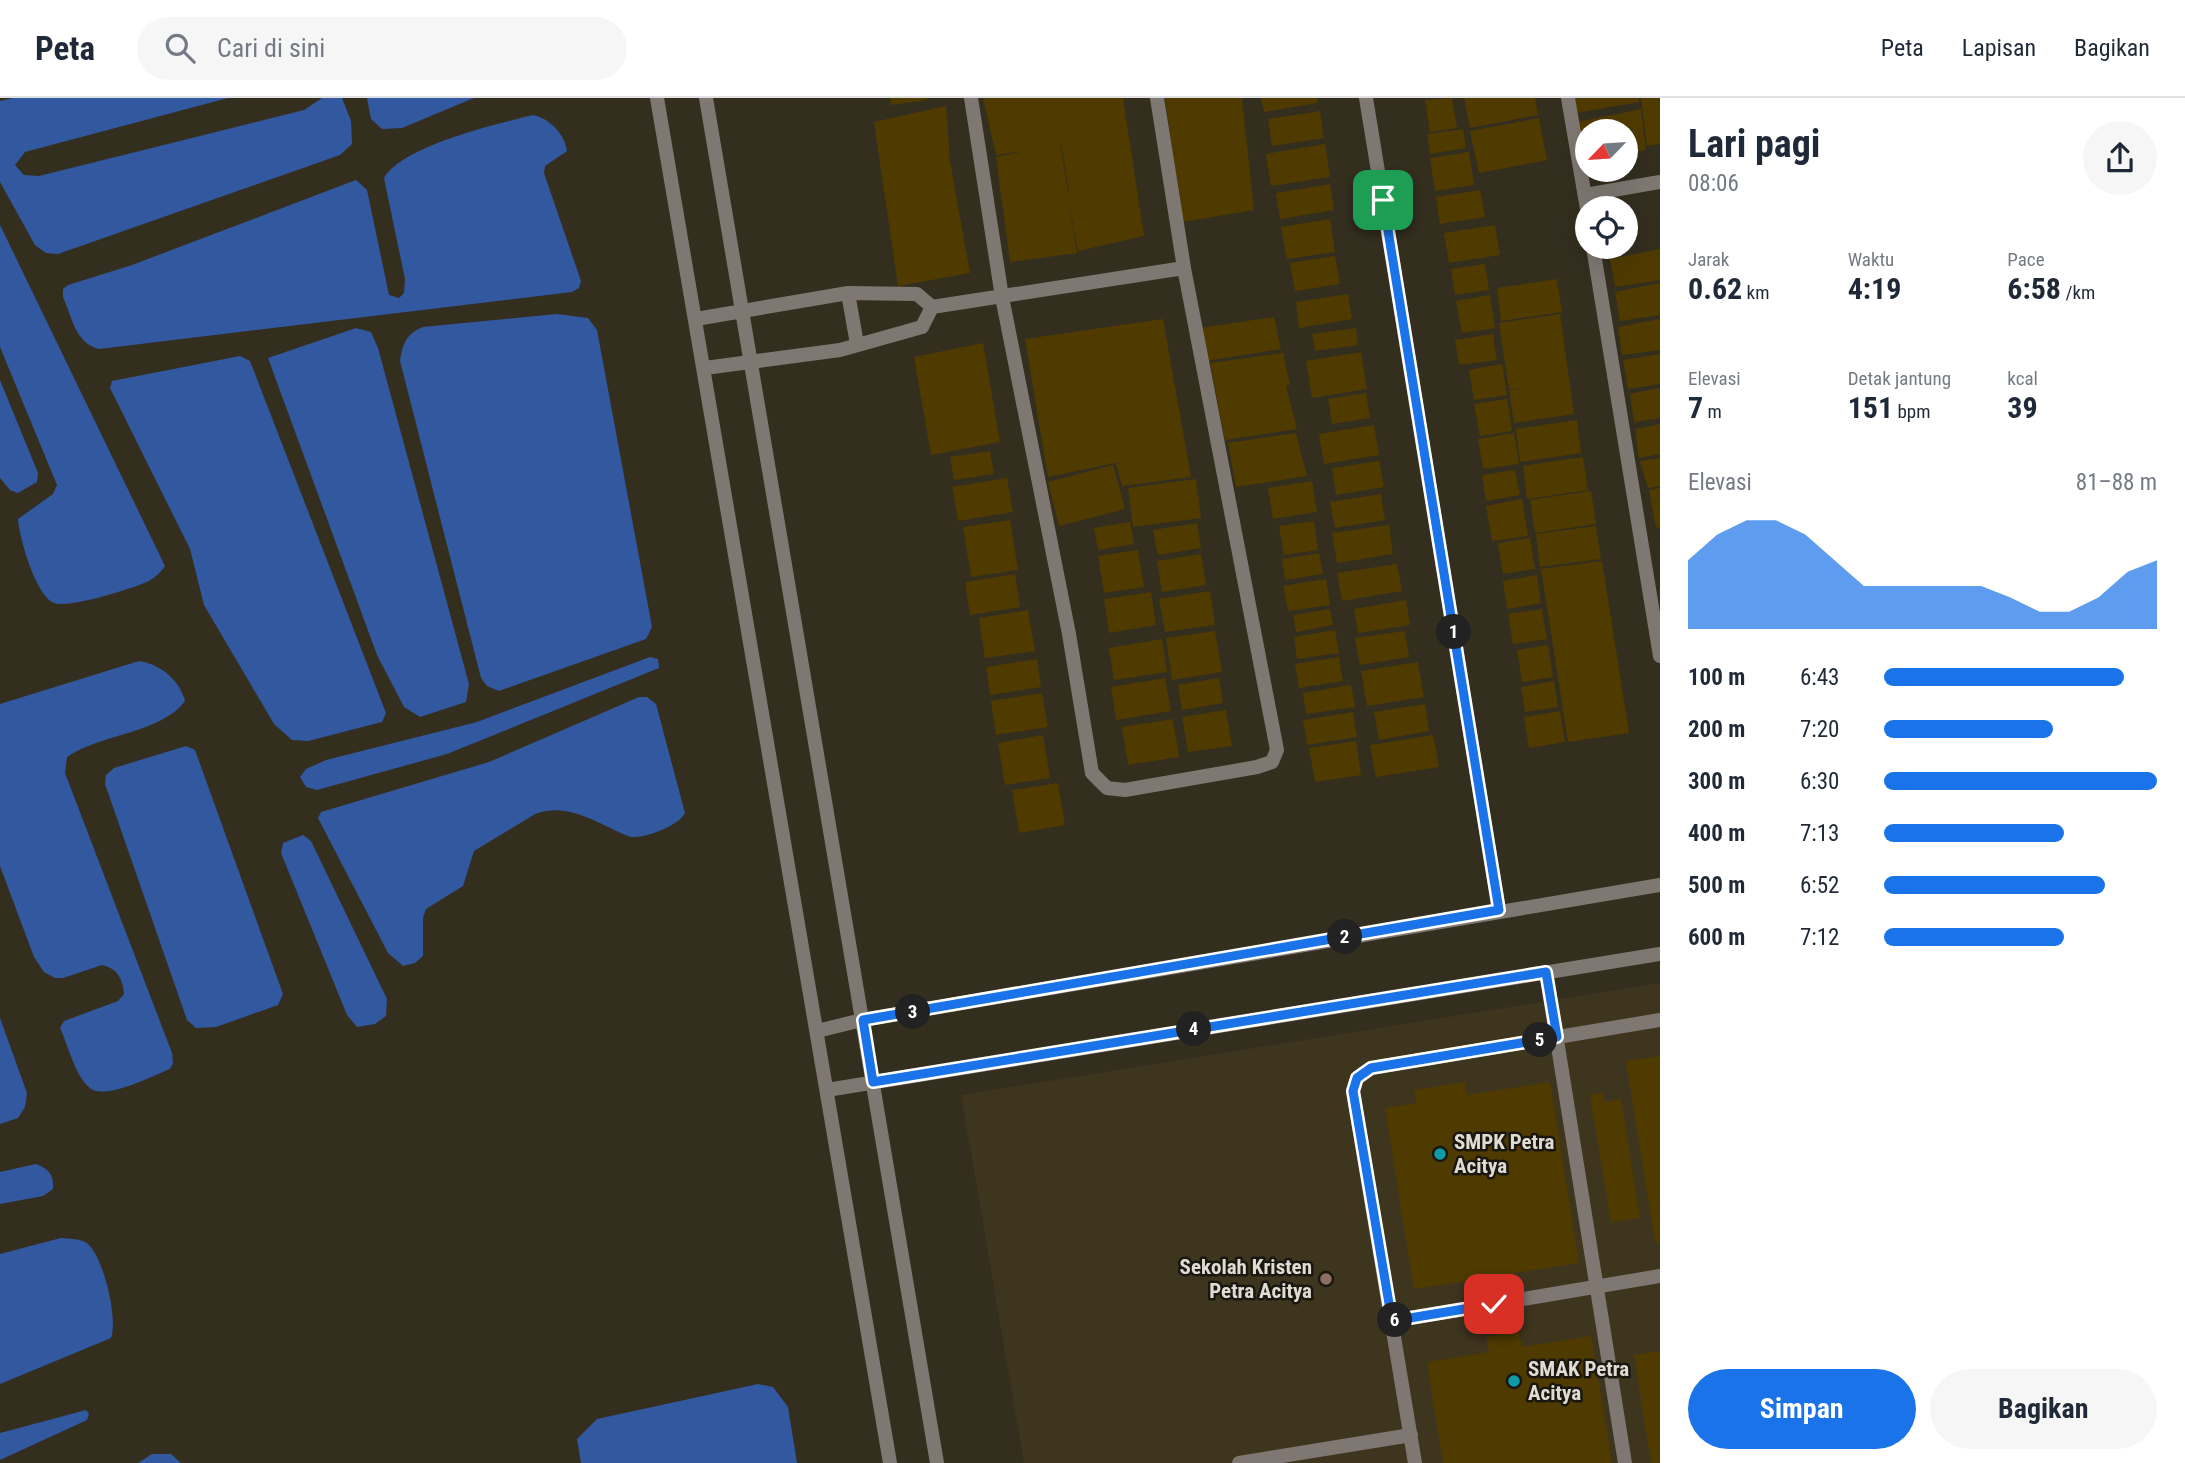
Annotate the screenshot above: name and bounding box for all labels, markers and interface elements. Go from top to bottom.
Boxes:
search box [137,17,627,80]
text: Peta [35,29,95,68]
icon: search [161,29,199,67]
text: Cari di sini [217,33,325,63]
text: Peta [1881,34,1924,62]
text: Lapisan [1962,34,2036,62]
text: Bagikan [2074,34,2150,62]
north arrow [1575,119,1638,182]
map controls [1575,119,1638,259]
button: share [2083,121,2157,195]
text: Lari pagi [1688,122,1820,166]
pin [1353,170,1413,230]
text: 08:06 [1688,170,1739,197]
icon: arrive [1364,181,1402,219]
button: locate [1575,196,1638,259]
text: Jarak [1688,248,1729,271]
text: Waktu [1848,248,1894,271]
text: Pace [2007,248,2045,271]
text: 0.62 [1688,271,1742,306]
text: 4:19 [1848,271,1901,306]
text: 6:58 [2007,271,2061,306]
text: km [1742,281,1769,304]
text: /km [2061,281,2095,304]
text: Elevasi [1688,367,1741,390]
text: Detak jantung [1848,367,1951,390]
text: kcal [2007,367,2038,390]
text: 7 [1688,390,1703,425]
text: 151 [1848,390,1893,425]
text: 39 [2007,390,2038,425]
text: m [1703,400,1722,423]
text: bpm [1893,400,1931,423]
text: Elevasi [1688,469,1752,496]
text: 81–88 m [2076,469,2157,496]
pin: 1 [1436,614,1472,650]
text: 1 [1449,620,1458,643]
text: 100 m [1688,664,1745,691]
text: 6:43 [1800,664,1839,691]
text: 200 m [1688,716,1745,743]
text: 7:20 [1800,716,1839,743]
text: 300 m [1688,768,1745,795]
text: 6:30 [1800,768,1839,795]
text: 400 m [1688,820,1745,847]
text: 7:13 [1800,820,1839,847]
text: 500 m [1688,872,1745,899]
text: 6:52 [1800,872,1839,899]
pin: 2 [1328,920,1362,954]
text: 600 m [1688,924,1745,951]
text: 7:12 [1800,924,1839,951]
text: 2 [1340,925,1349,948]
pin: 3 [895,995,930,1030]
text: 3 [908,1000,917,1023]
pin: 4 [1176,1012,1212,1046]
text: 4 [1189,1017,1198,1040]
pin: 5 [1522,1023,1558,1058]
text: 5 [1535,1028,1544,1051]
place label: SMPK Petra Acitya [1454,1130,1555,1178]
marker: SMPK Petra Acitya [1432,1146,1448,1162]
place label: Sekolah Kristen Petra Acitya [1180,1255,1312,1303]
marker: Sekolah Kristen Petra Acitya [1318,1271,1334,1287]
pin [1464,1274,1524,1334]
icon: check [1475,1285,1513,1323]
pin: 6 [1378,1302,1412,1338]
text: 6 [1390,1308,1399,1331]
place label: SMAK Petra Acitya [1528,1357,1629,1405]
button: Simpan [1688,1369,1916,1449]
button: Bagikan [1930,1369,2157,1449]
marker: SMAK Petra Acitya [1506,1373,1522,1389]

